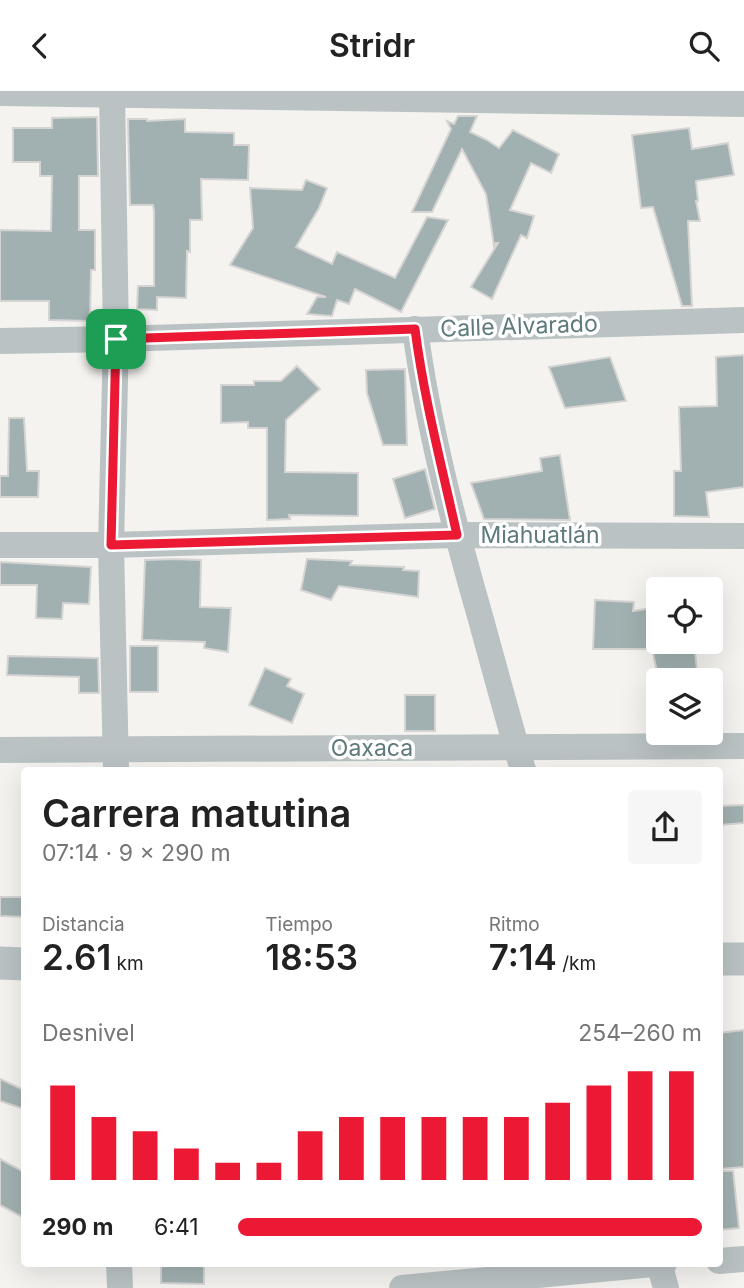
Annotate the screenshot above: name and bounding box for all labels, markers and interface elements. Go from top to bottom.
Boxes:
text: Stridr [329,26,415,65]
icon: back [21,27,59,65]
icon: search [685,27,723,65]
pin [86,309,146,369]
street label: Calle Alvarado [440,309,598,343]
icon: arrive [97,320,135,358]
street label: Miahuatlán [481,521,599,549]
map controls [646,577,723,745]
button: locate [646,577,723,654]
button: layers [646,668,723,745]
street label: Oaxaca [331,734,413,762]
text: Carrera matutina [42,790,351,836]
button: share [628,790,702,864]
text: 07:14 · 9 × 290 m [42,839,231,867]
text: Distancia [42,913,125,936]
text: Tiempo [265,913,333,936]
text: Ritmo [489,913,540,936]
text: 2.61 [42,936,111,978]
text: 18:53 [265,936,358,978]
text: 7:14 [489,936,557,978]
text: km [111,952,144,975]
text: /km [557,952,596,975]
text: Desnivel [42,1019,135,1047]
text: 254–260 m [578,1019,702,1047]
text: 290 m [42,1213,113,1241]
text: 6:41 [154,1213,199,1241]

